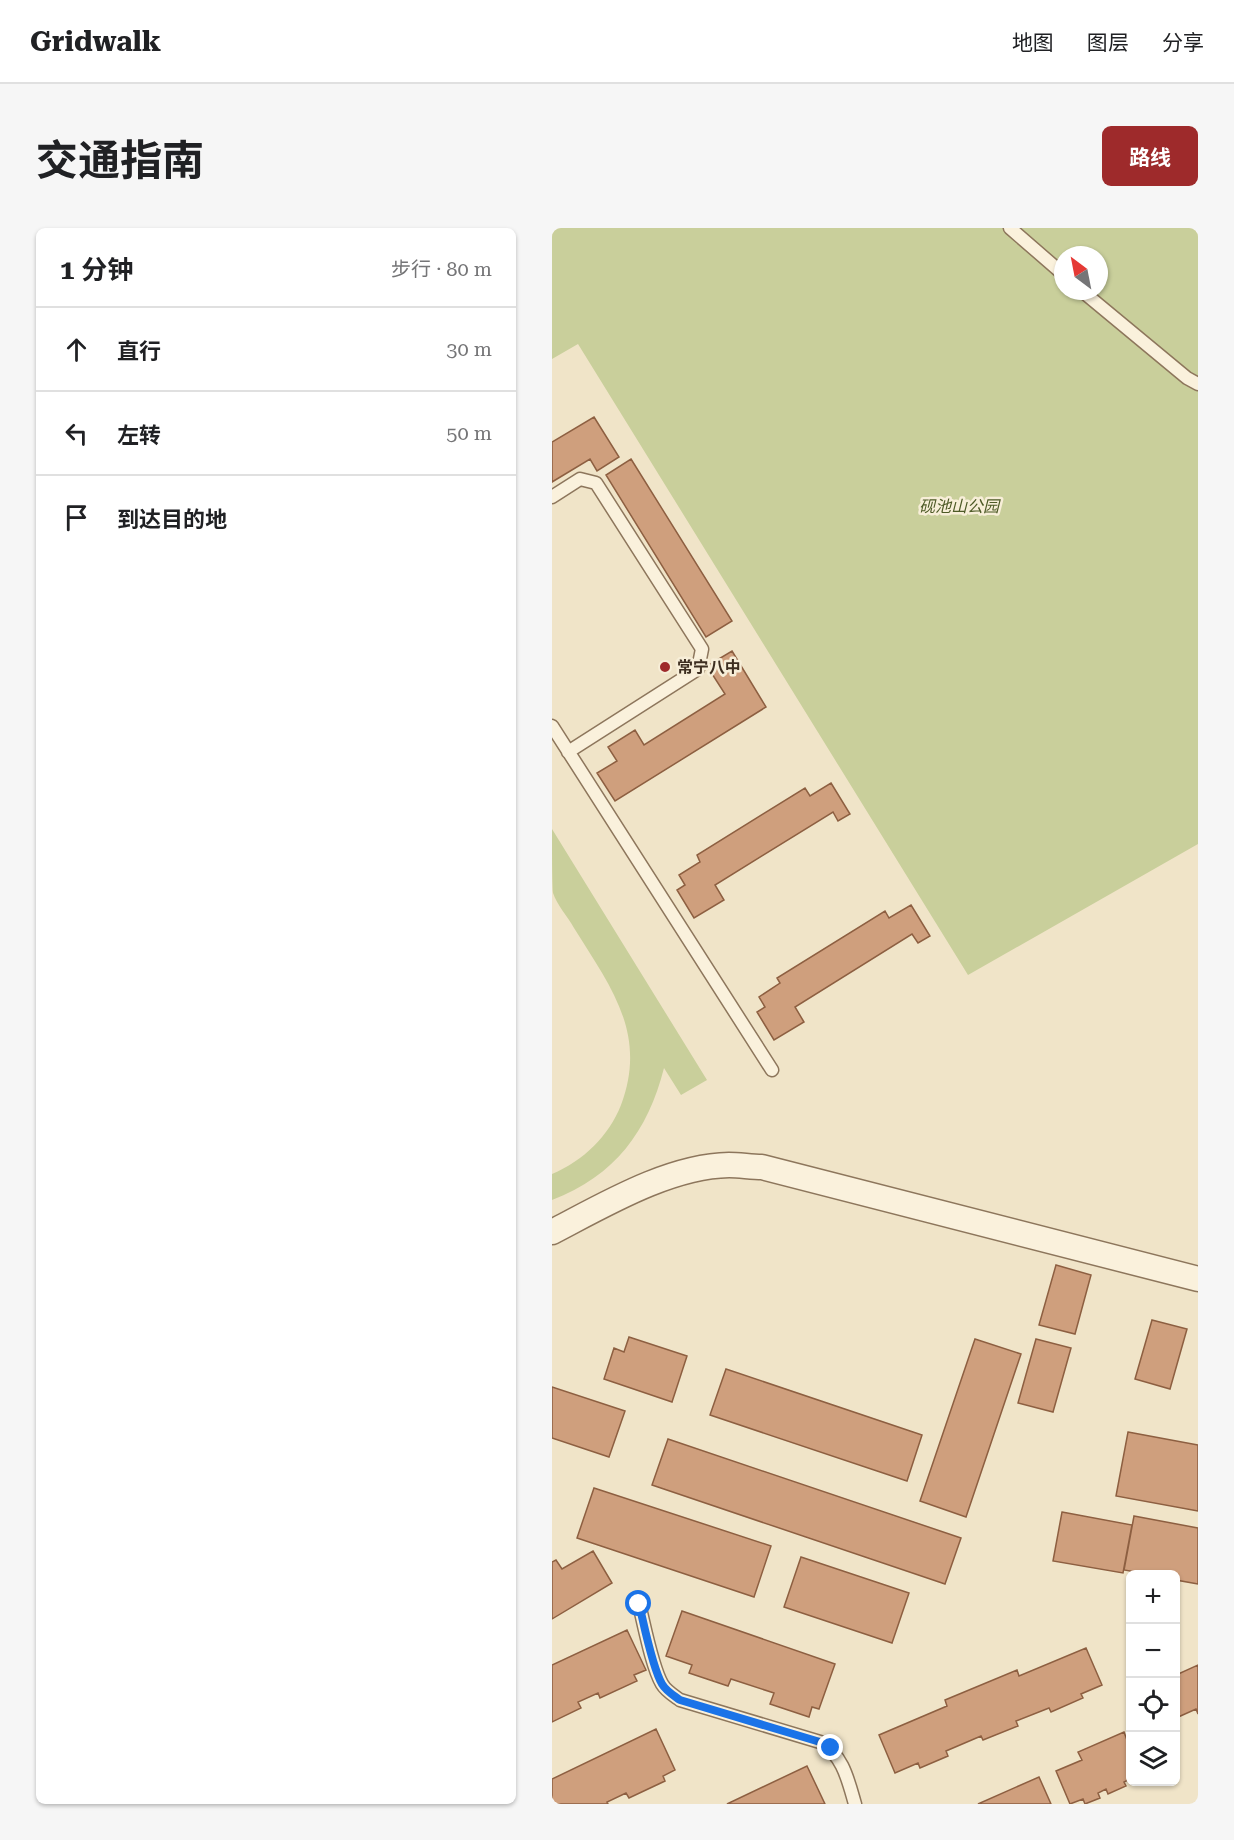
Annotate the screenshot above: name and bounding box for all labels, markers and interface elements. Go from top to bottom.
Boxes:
text: Gridwalk [30,25,161,58]
text: 地图 [1012,31,1054,55]
text: 图层 [1087,31,1129,55]
text: 分享 [1162,31,1204,55]
button: 路线 [1102,126,1198,186]
text: 交通指南 [36,136,204,185]
north arrow [1054,246,1108,300]
text: 1 分钟 [60,255,133,285]
text: 步行 · 80 m [391,257,492,281]
icon: ahead [60,333,93,366]
text: 30 m [446,337,492,361]
text: 直行 [117,339,161,364]
icon: left [60,417,93,450]
text: 50 m [446,421,492,445]
text: 左转 [117,423,161,448]
park label: 砚池山公园 [919,497,1001,516]
icon: arrive [60,501,93,534]
text: 到达目的地 [117,507,227,532]
place label: 常宁八中 [677,658,741,677]
marker: 常宁八中 [658,660,672,674]
map controls [1126,1570,1180,1786]
button: + [1126,1570,1180,1624]
route start [625,1590,651,1616]
button: − [1126,1624,1180,1678]
button: locate [1126,1678,1180,1732]
button: layers [1126,1732,1180,1786]
route end [817,1734,843,1760]

